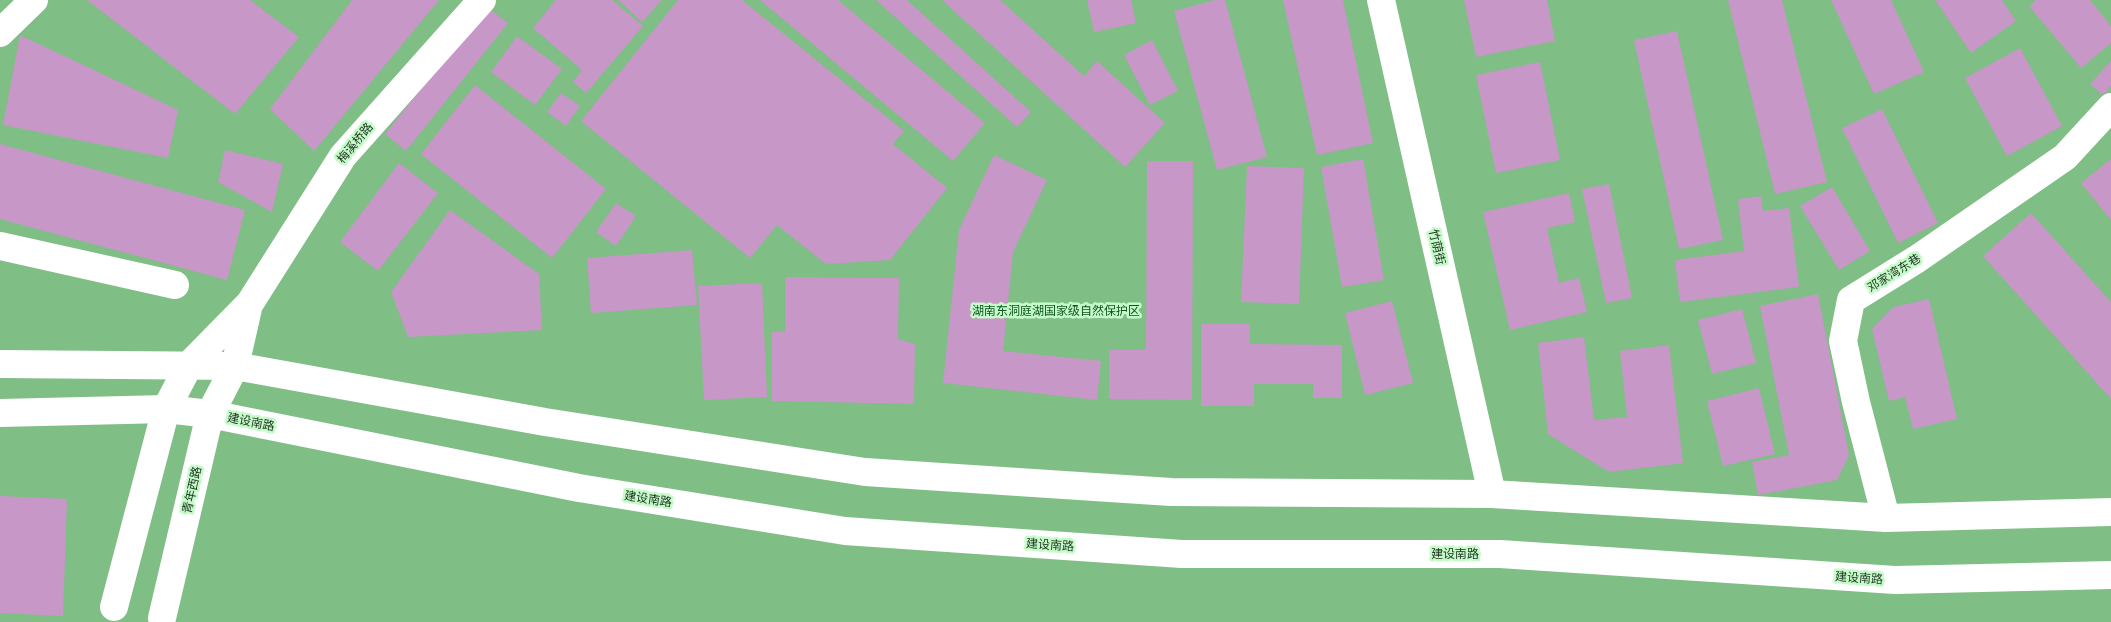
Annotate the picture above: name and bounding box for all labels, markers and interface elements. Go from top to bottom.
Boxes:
street label: 梅溪桥路 [334,120,376,166]
street label: 竹荫街 [1426,228,1448,266]
street label: 邓家湾东巷 [1865,251,1923,295]
park label: 湖南东洞庭湖国家级自然保护区 [972,304,1140,318]
street label: 建设南路 [226,410,276,434]
street label: 青年西路 [180,465,204,515]
street label: 建设南路 [623,488,673,510]
street label: 建设南路 [1026,536,1074,554]
street label: 建设南路 [1431,547,1479,561]
street label: 建设南路 [1835,569,1883,587]

